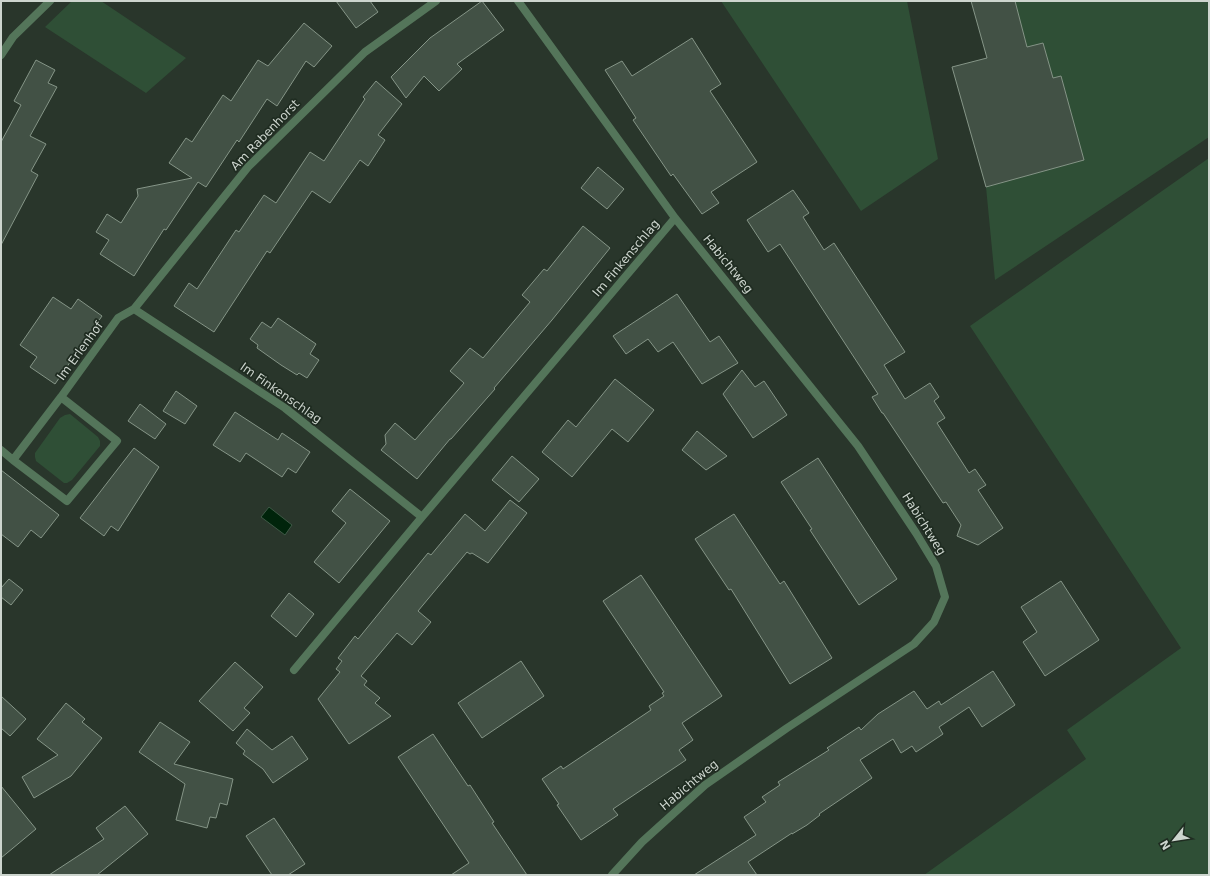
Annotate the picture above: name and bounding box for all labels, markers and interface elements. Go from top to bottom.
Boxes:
street label: Am Rabenhorst [228,97,302,173]
street label: Im Finkenschlag [590,217,662,299]
street label: Habichtweg [700,232,756,296]
street label: Im Erlenhof [54,318,106,383]
street label: Im Finkenschlag [238,360,324,426]
street label: Habichtweg [899,490,949,558]
street label: Habichtweg [657,757,721,813]
north arrow [1154,820,1194,860]
text: N [1158,838,1174,852]

